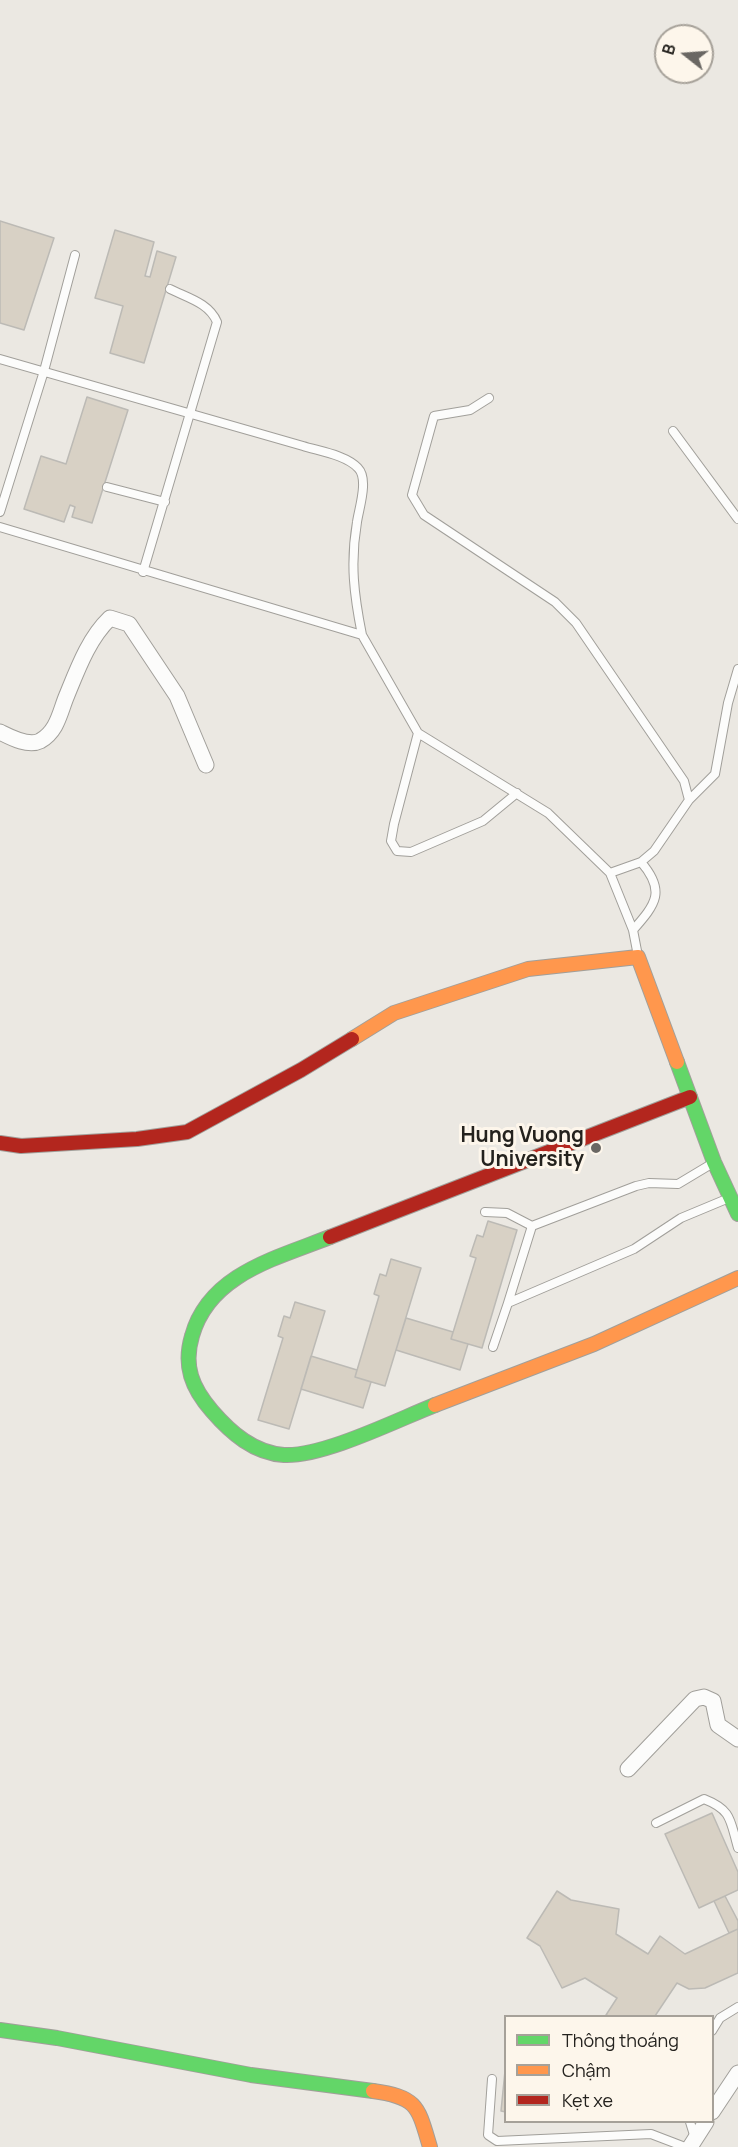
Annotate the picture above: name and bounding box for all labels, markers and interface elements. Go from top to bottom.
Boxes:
north arrow [654,24,714,84]
text: B [657,41,681,57]
place label: Hung Vuong University [460,1123,584,1173]
marker: Hung Vuong University [589,1141,603,1155]
legend [504,2015,714,2123]
text: Thông thoáng [562,2028,679,2052]
text: Chậm [562,2058,611,2082]
text: Kẹt xe [562,2088,613,2112]

